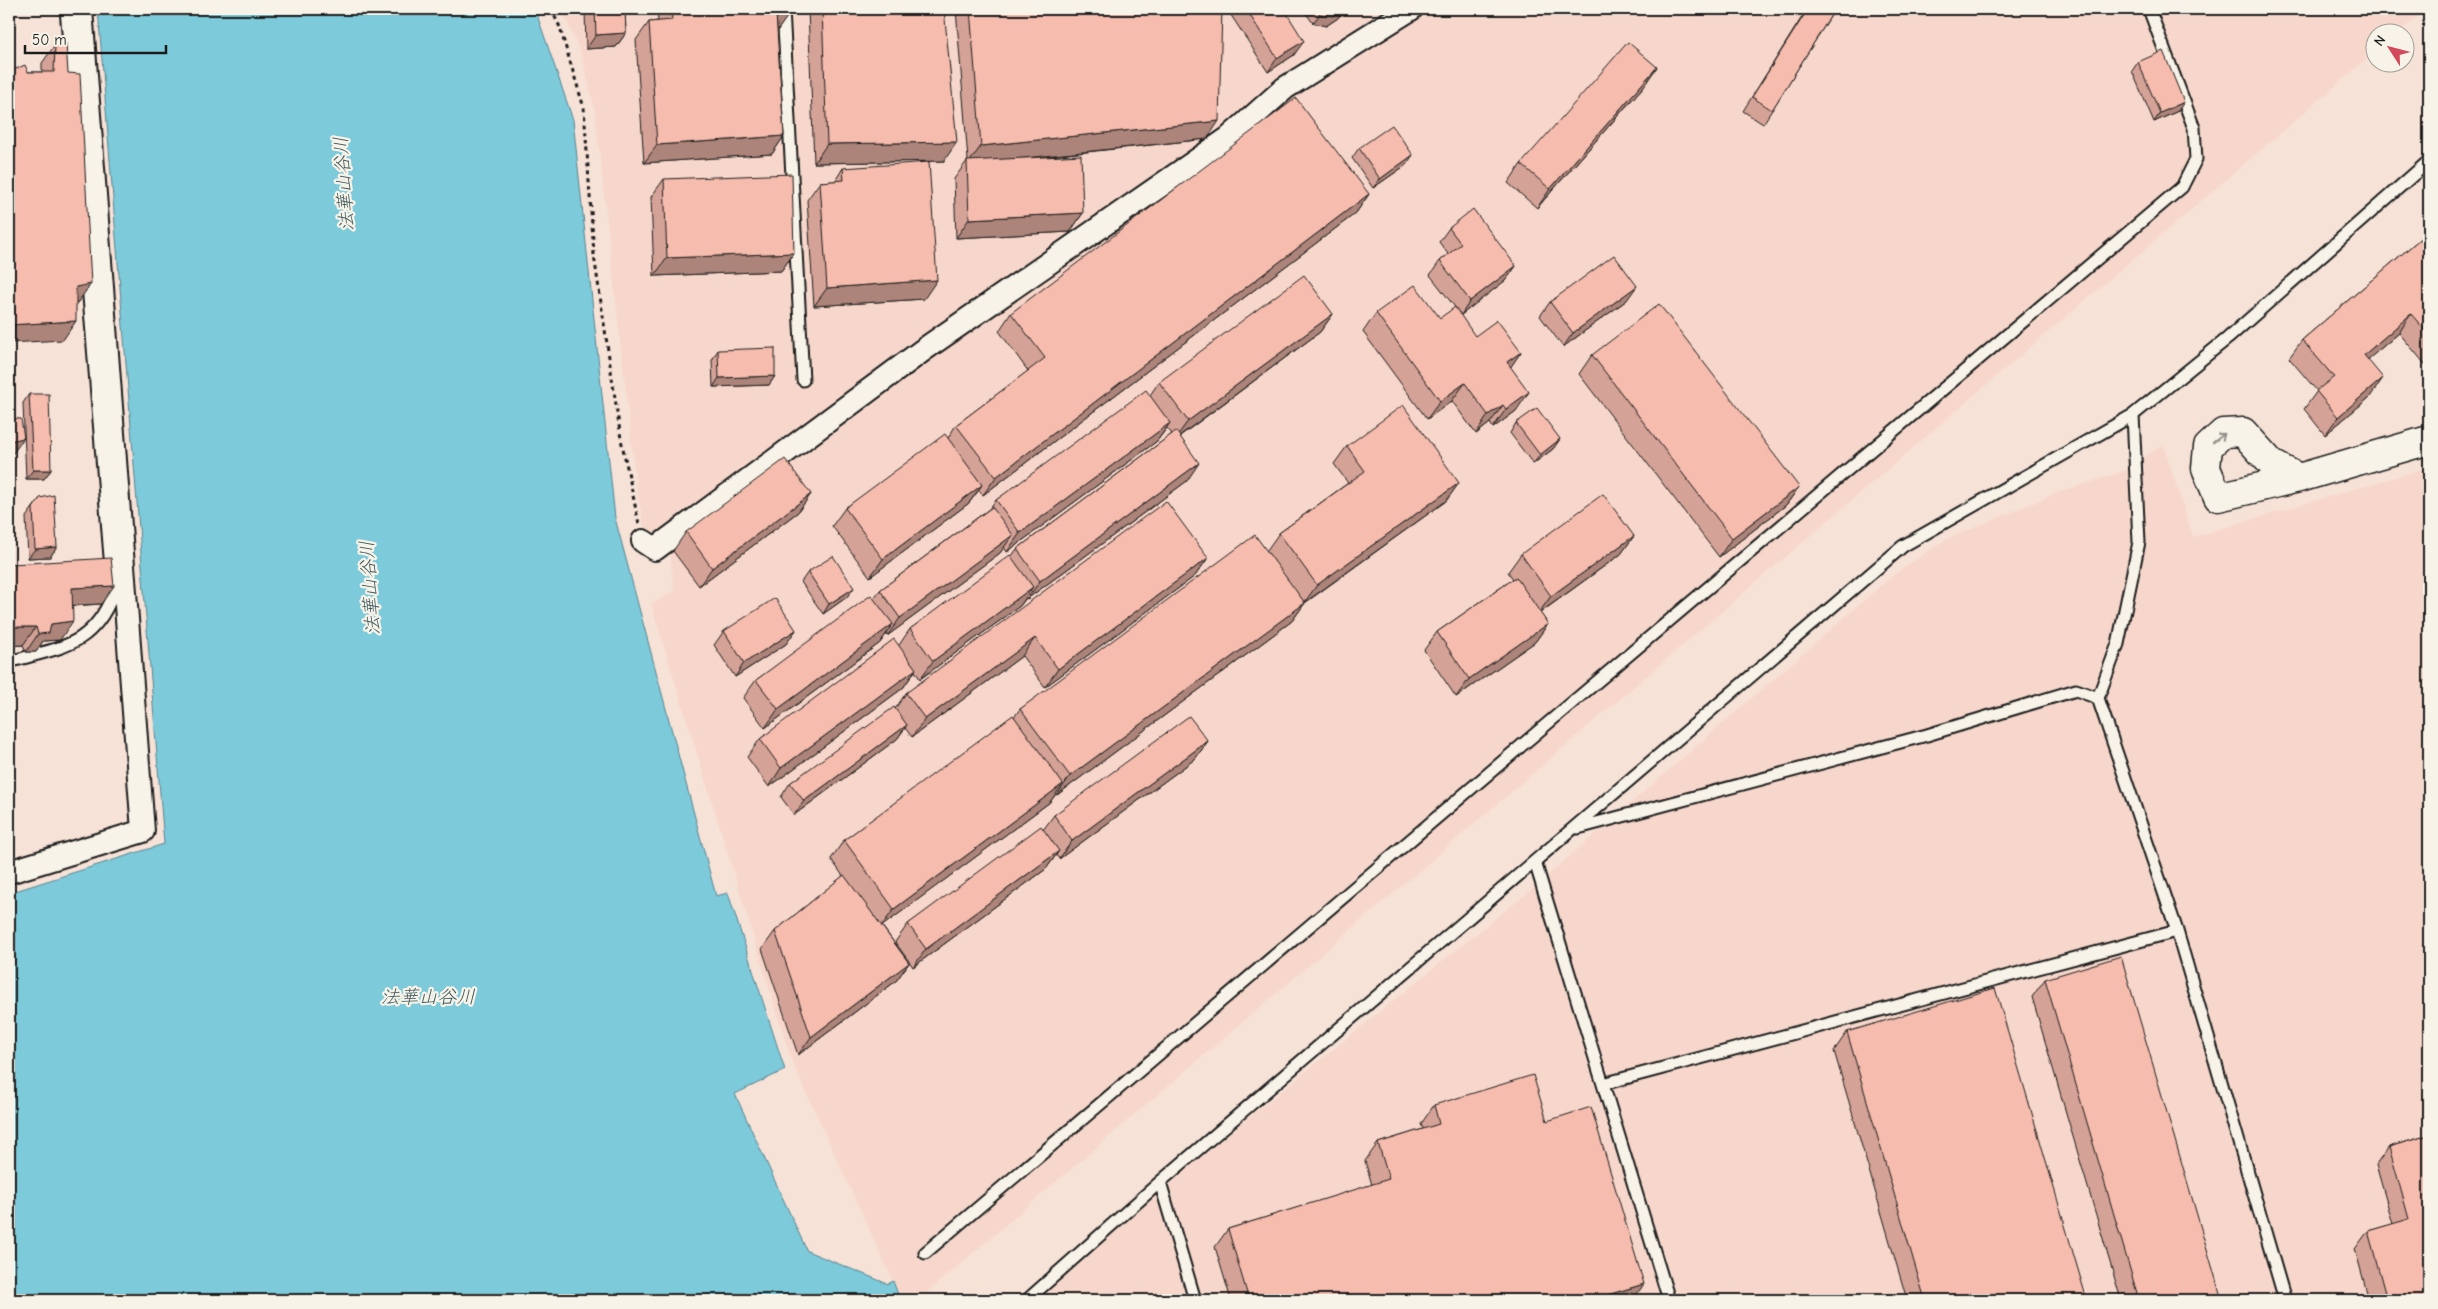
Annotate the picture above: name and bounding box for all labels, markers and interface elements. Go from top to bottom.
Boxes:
scale bar [25,22,166,54]
north arrow [2366,22,2416,72]
text: 50 m [32,31,67,49]
text: N [2370,32,2389,49]
water label: 法華山谷川 [330,136,358,232]
one-way arrow [2212,433,2225,444]
water label: 法華山谷川 [356,540,384,636]
water label: 法華山谷川 [380,986,476,1008]

